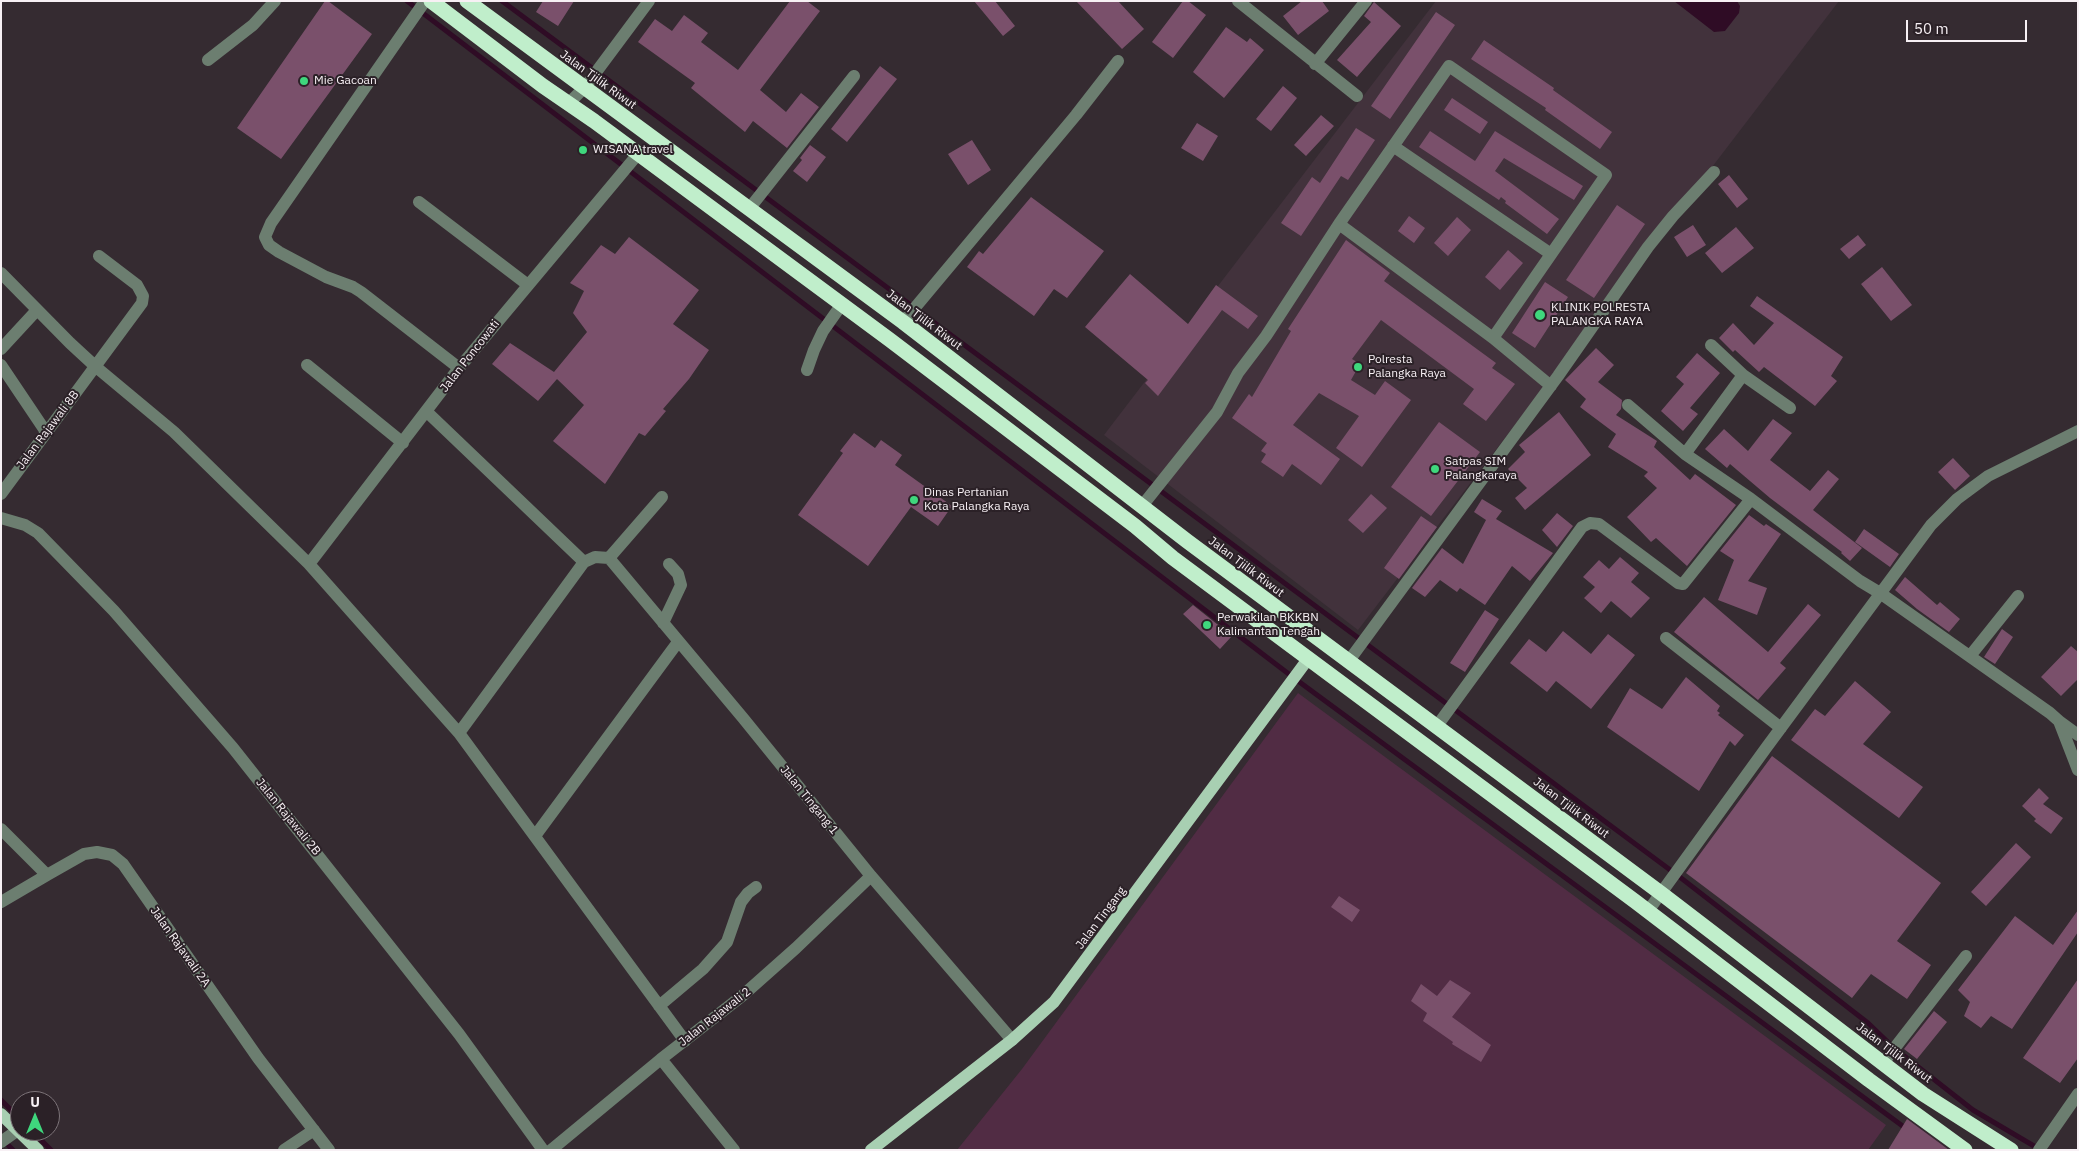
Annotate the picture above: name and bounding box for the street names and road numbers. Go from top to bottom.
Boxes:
street label: Jalan Tjilik Riwut [557,47,639,113]
street label: Jalan Tjilik Riwut [883,287,965,353]
street label: Jalan Poncowati [437,317,503,395]
street label: Jalan Rajawali 8B [14,388,82,472]
street label: Jalan Tjilik Riwut [1205,534,1287,600]
street label: Jalan Tingang 1 [777,763,841,837]
street label: Jalan Tjilik Riwut [1530,775,1612,841]
street label: Jalan Rajawali 2B [253,776,323,858]
street label: Jalan Tingang [1073,884,1129,952]
street label: Jalan Rajawali 2A [147,904,213,990]
street label: Jalan Rajawali 2 [676,985,754,1049]
street label: Jalan Tjilik Riwut [1853,1020,1935,1086]

